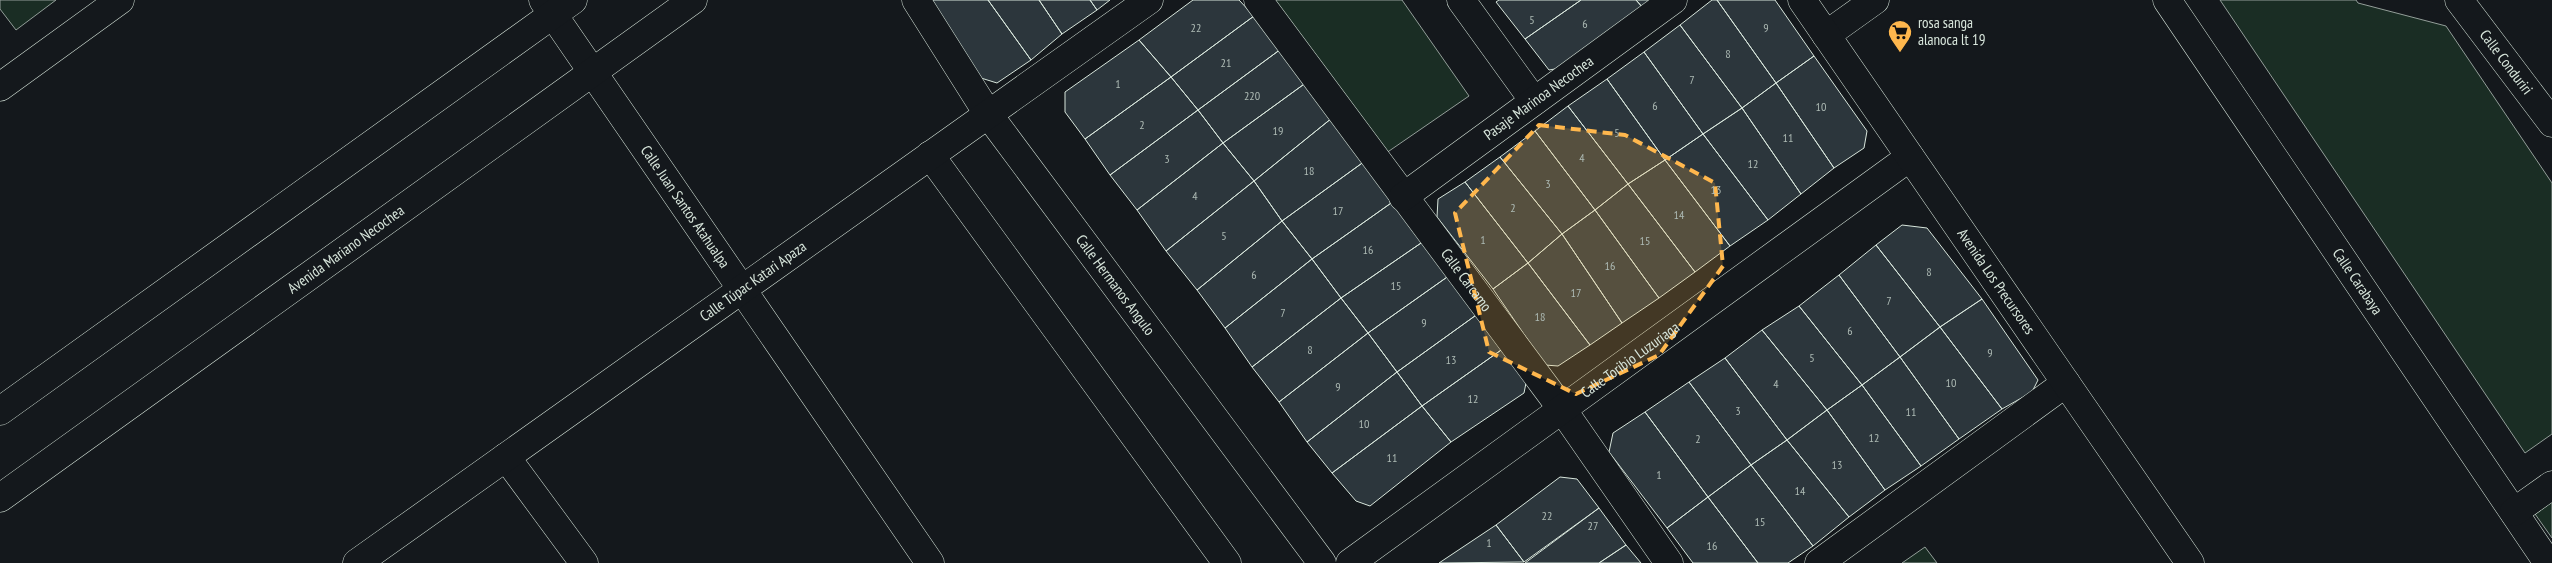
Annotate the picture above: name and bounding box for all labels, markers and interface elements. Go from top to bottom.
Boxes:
house number: 5 [1529,12,1535,27]
place label: rosa sanga alanoca lt 19 [1918,13,1985,49]
house number: 6 [1582,16,1588,31]
supermarket icon: rosa sanga alanoca lt 19 [1887,19,1913,53]
house number: 22 [1191,20,1201,35]
house number: 9 [1763,20,1769,35]
street label: Calle Conduriri [2476,26,2537,98]
house number: 8 [1725,46,1731,61]
street label: Pasaje Marinoa Necochea [1480,51,1597,144]
house number: 21 [1221,55,1231,70]
house number: 7 [1689,72,1695,87]
house number: 1 [1115,76,1121,91]
house number: 220 [1244,88,1260,103]
house number: 6 [1652,98,1658,113]
house number: 10 [1816,99,1826,114]
house number: 2 [1139,117,1145,132]
house number: 19 [1273,123,1283,138]
house number: 5 [1614,125,1620,140]
house number: 11 [1783,130,1793,145]
street label: Calle Juan Santos Atahualpa [637,142,734,272]
house number: 4 [1579,150,1585,165]
house number: 3 [1164,151,1170,166]
house number: 12 [1748,156,1758,171]
house number: 18 [1304,163,1314,178]
house number: 3 [1545,176,1551,191]
house number: 13 [1711,182,1721,197]
house number: 4 [1192,188,1198,203]
house number: 2 [1510,200,1516,215]
street label: Avenida Mariano Necochea [284,201,408,297]
house number: 17 [1333,203,1343,218]
house number: 14 [1674,207,1685,222]
street label: Avenida Los Precursores [1953,225,2040,338]
house number: 5 [1221,228,1227,243]
street label: Calle Hermanos Angulo [1072,231,1159,339]
house number: 1 [1480,232,1486,247]
house number: 15 [1640,233,1650,248]
street label: Calle Túpac Katari Apaza [696,237,810,325]
house number: 16 [1363,242,1373,257]
street label: Calle Carabaya [2329,244,2387,318]
street label: Calle Carcamo [1437,245,1496,315]
house number: 16 [1605,258,1615,273]
house number: 8 [1926,264,1932,279]
house number: 6 [1251,267,1257,282]
house number: 15 [1391,278,1401,293]
house number: 17 [1571,285,1581,300]
house number: 7 [1886,293,1892,308]
house number: 7 [1280,305,1286,320]
house number: 18 [1535,309,1545,324]
house number: 9 [1421,315,1427,330]
street label: Calle Toribio Luzuriaga [1577,317,1683,402]
house number: 6 [1847,323,1853,338]
house number: 8 [1307,342,1313,357]
house number: 9 [1987,345,1993,360]
house number: 5 [1809,350,1815,365]
house number: 13 [1446,352,1456,367]
house number: 10 [1946,375,1956,390]
house number: 4 [1773,376,1779,391]
house number: 9 [1335,379,1341,394]
house number: 12 [1468,391,1478,406]
house number: 3 [1735,403,1741,418]
house number: 11 [1906,404,1916,419]
house number: 10 [1359,416,1369,431]
house number: 12 [1869,430,1879,445]
house number: 2 [1695,431,1701,446]
house number: 11 [1387,450,1397,465]
house number: 13 [1832,457,1842,472]
house number: 1 [1656,467,1662,482]
house number: 14 [1795,483,1806,498]
house number: 22 [1542,508,1552,523]
house number: 15 [1755,514,1765,529]
house number: 27 [1588,518,1598,533]
house number: 1 [1486,535,1492,550]
house number: 16 [1707,538,1717,553]

